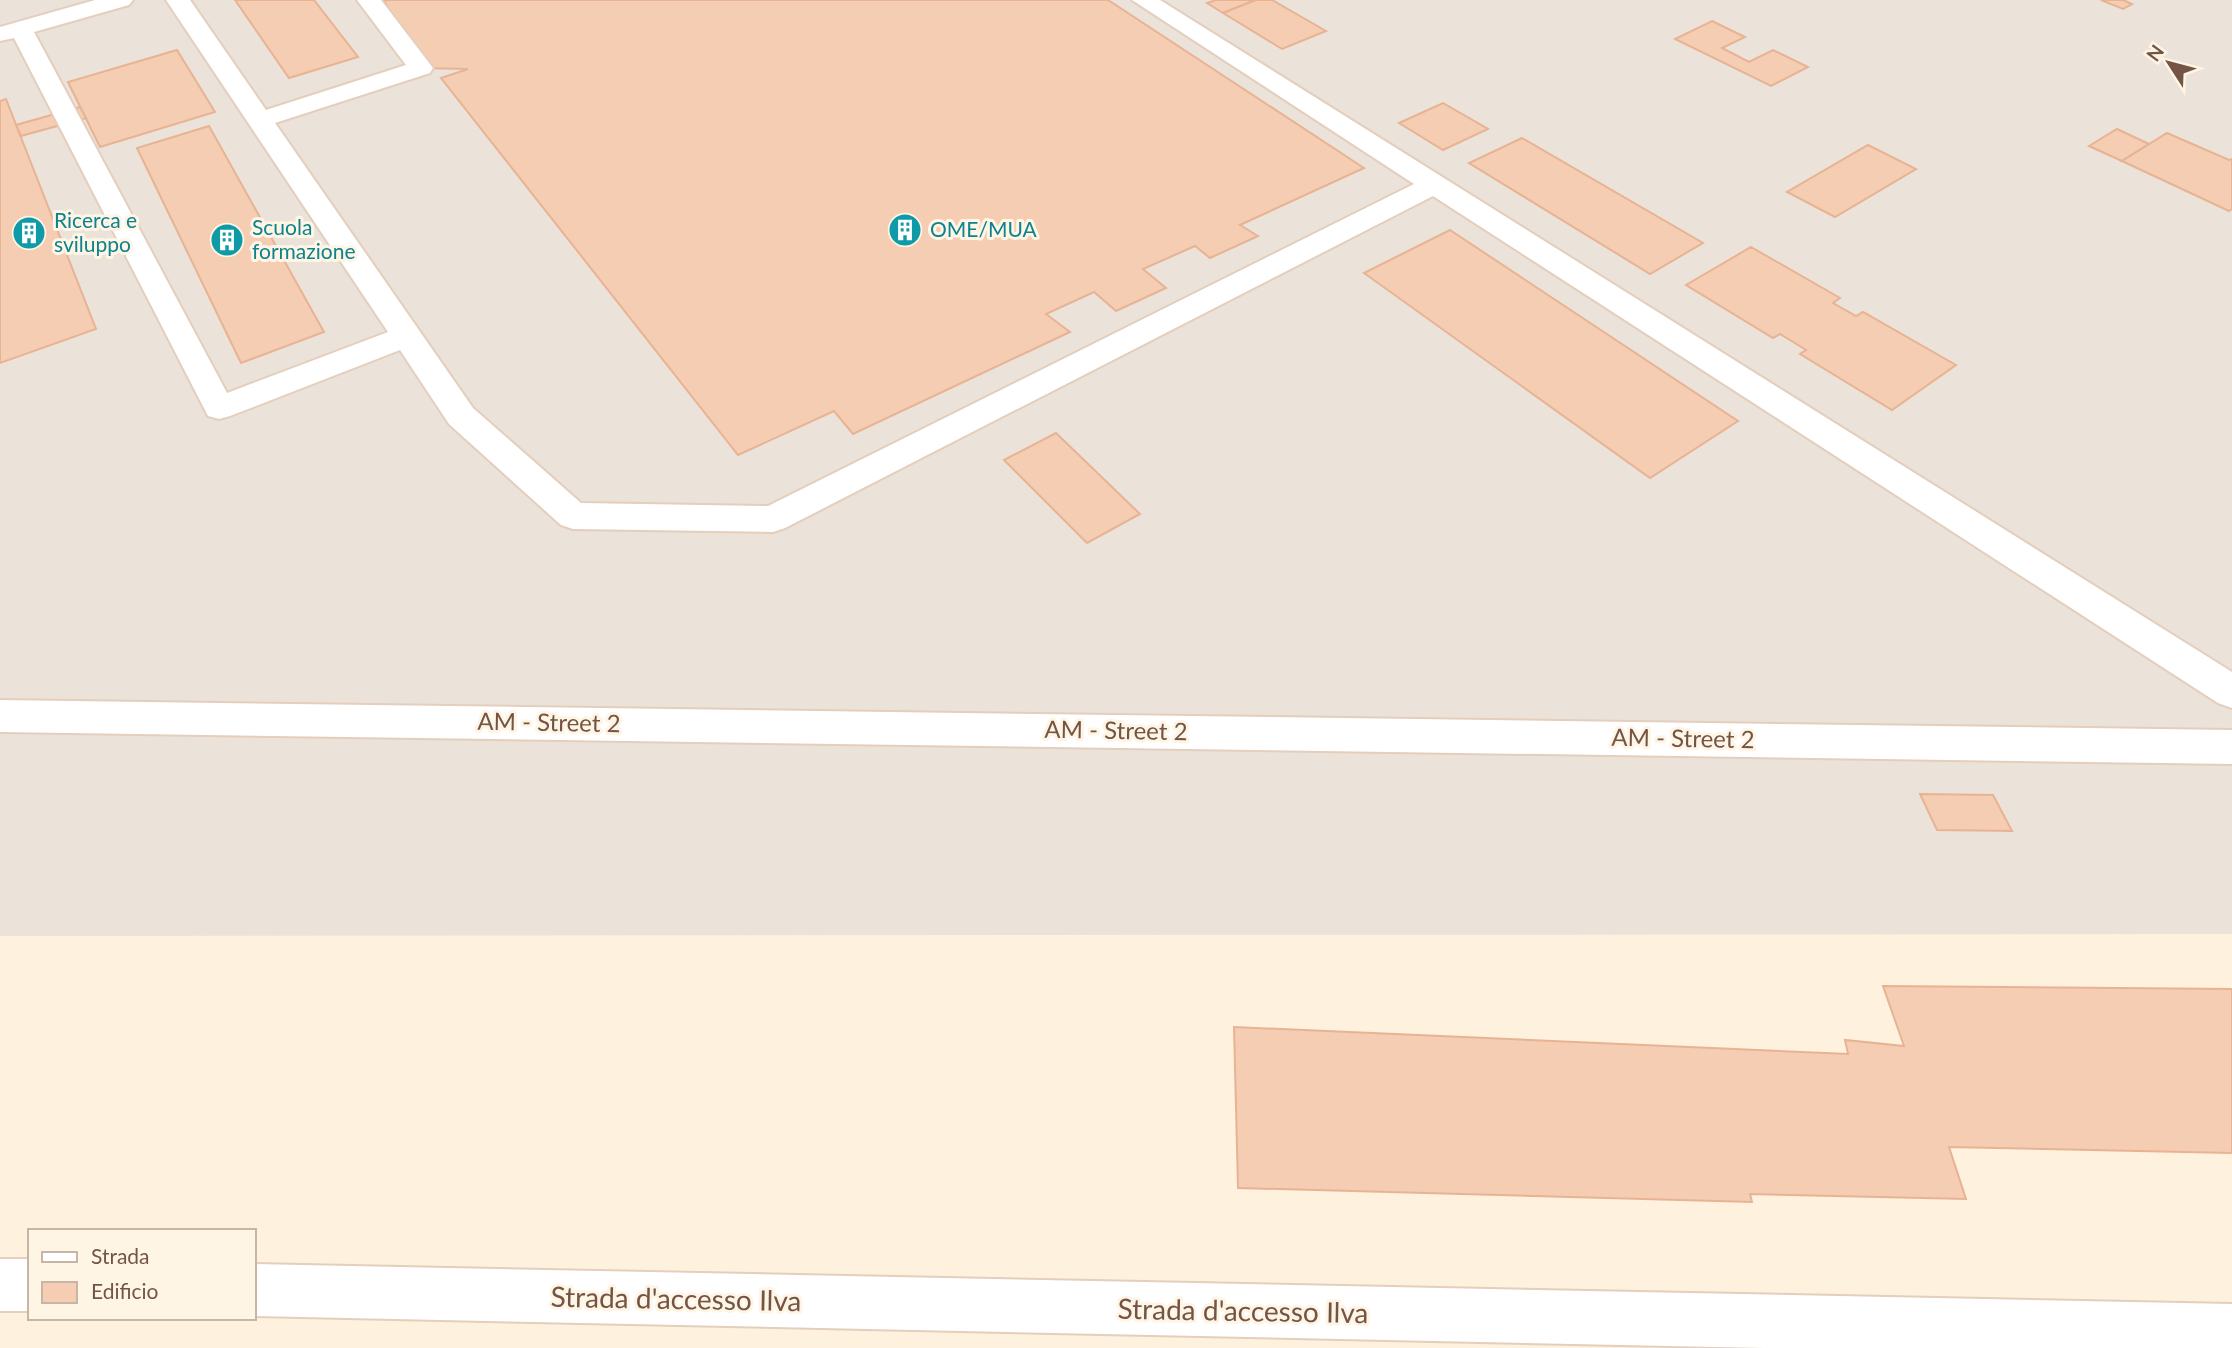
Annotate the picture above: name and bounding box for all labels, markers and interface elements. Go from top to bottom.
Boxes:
north arrow [2134,28,2204,98]
text: N [2141,40,2168,65]
place label: Ricerca e sviluppo [54,207,137,256]
building icon: OME/MUA [886,211,924,249]
building icon: Ricerca e sviluppo [10,214,48,252]
place label: Scuola formazione [252,214,356,263]
place label: OME/MUA [930,216,1038,241]
building icon: Scuola formazione [208,221,246,259]
street label: AM - Street 2 [477,706,621,737]
street label: AM - Street 2 [1044,714,1188,745]
street label: AM - Street 2 [1611,722,1755,753]
legend [28,1229,256,1320]
text: Strada [91,1243,150,1268]
text: Edificio [91,1278,159,1303]
street label: Strada d'accesso Ilva [550,1279,802,1317]
street label: Strada d'accesso Ilva [1117,1291,1369,1329]

